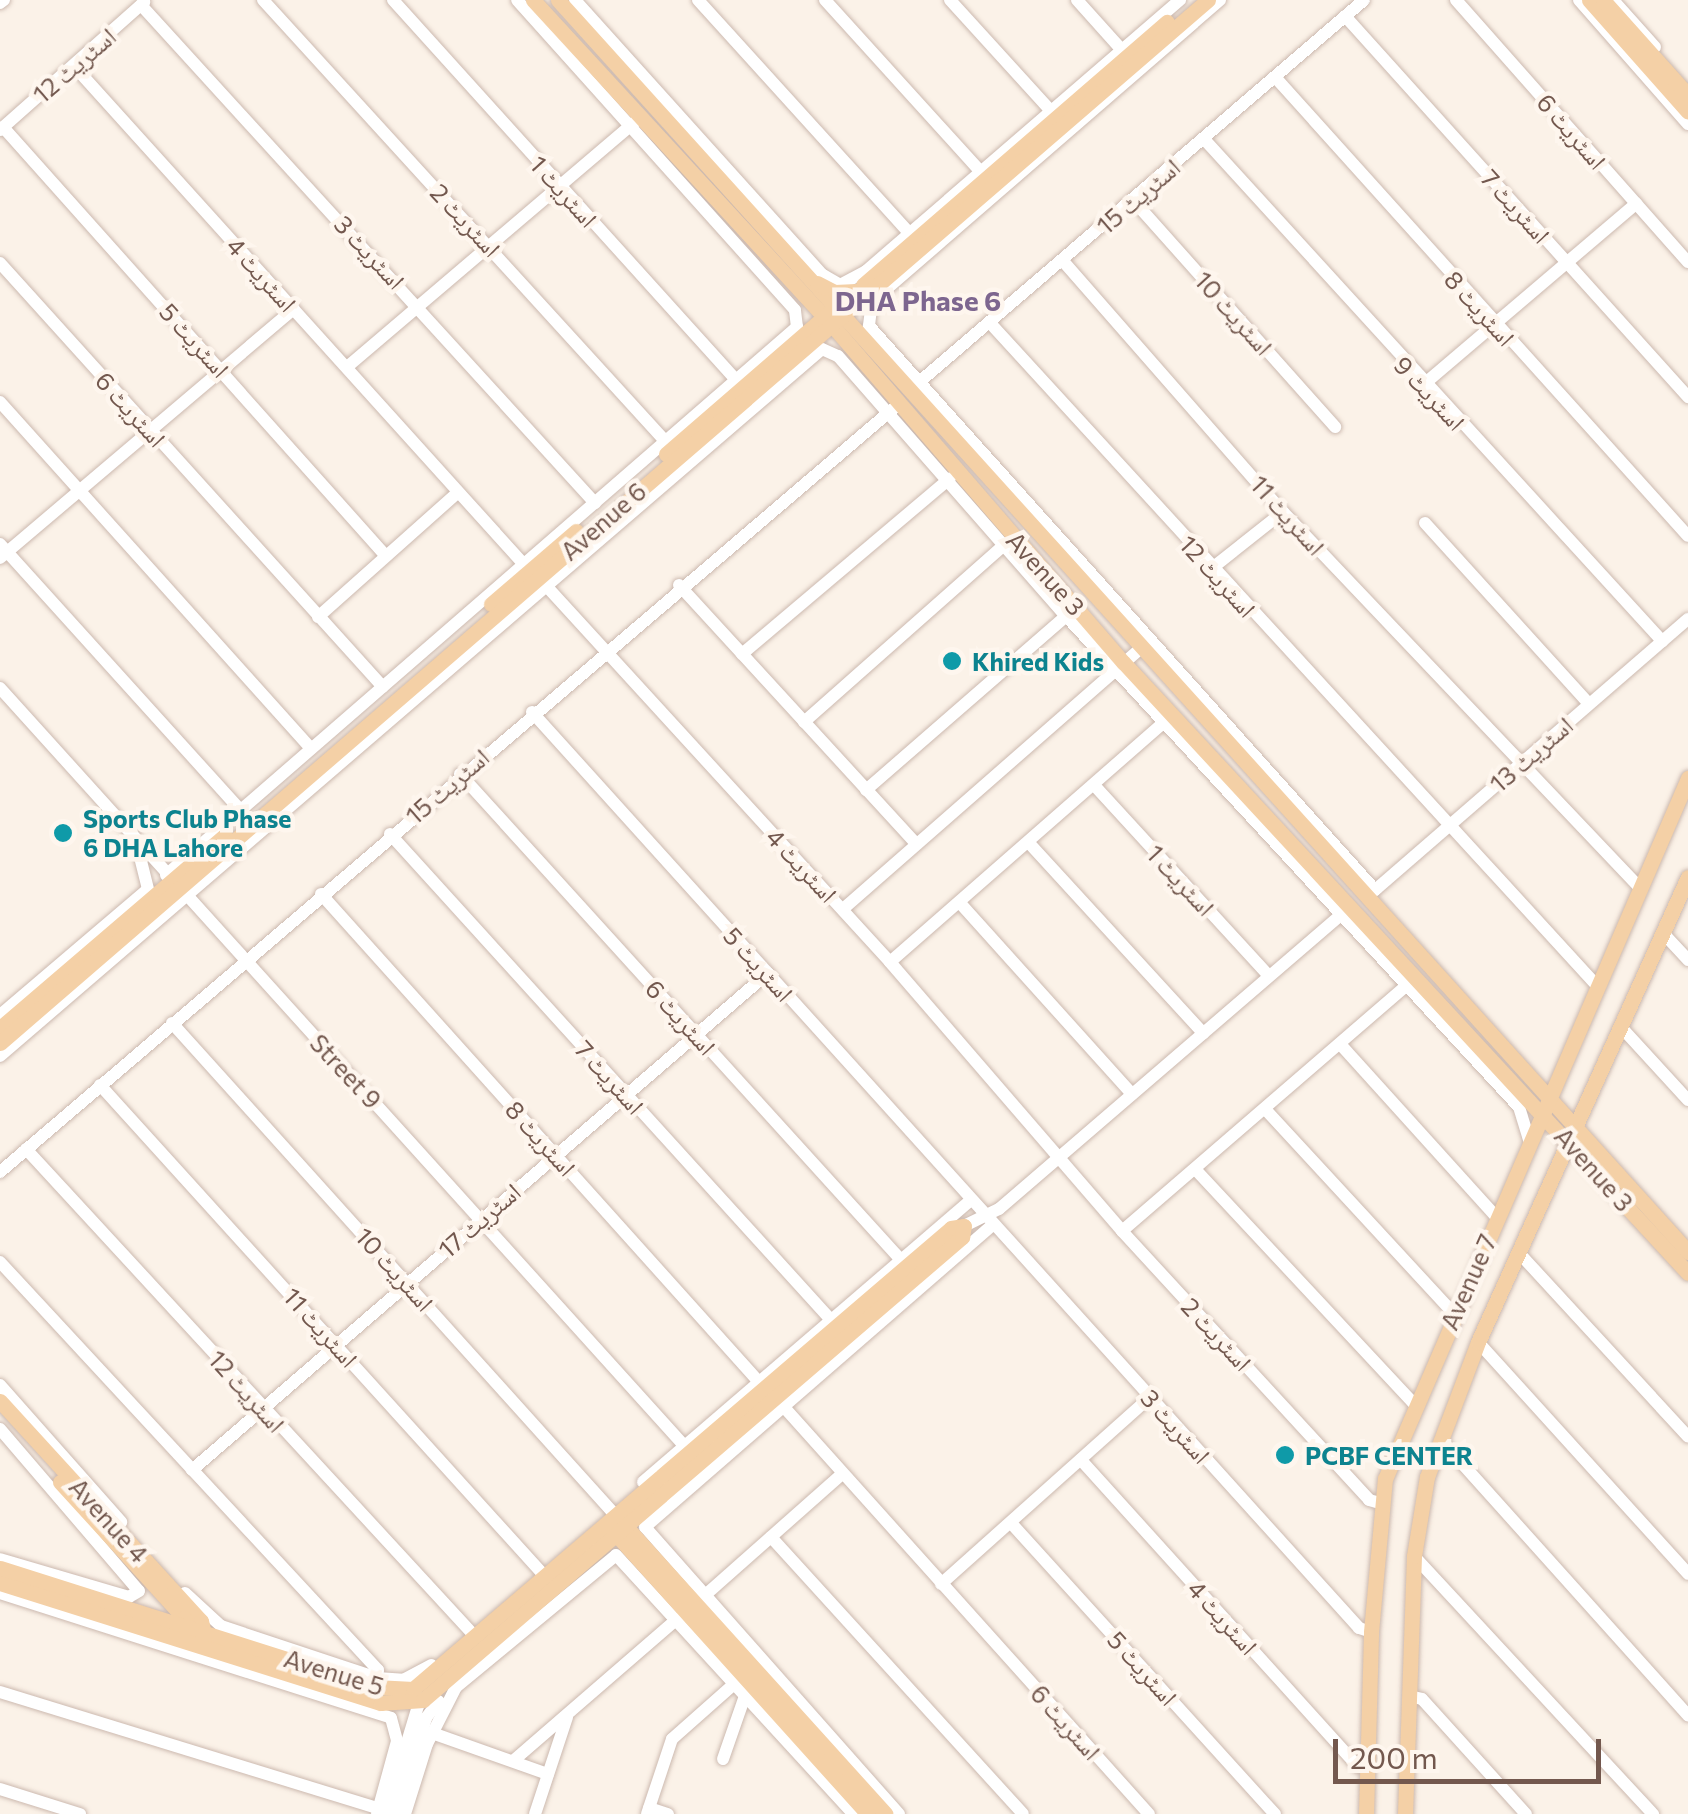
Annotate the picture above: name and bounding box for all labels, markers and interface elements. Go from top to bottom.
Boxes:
street label: اسٹریٹ 12 [26,21,122,109]
street label: اسٹریٹ 6 [1531,87,1613,175]
street label: اسٹریٹ 1 [524,149,604,233]
street label: اسٹریٹ 15 [1090,152,1186,240]
street label: اسٹریٹ 7 [1475,163,1557,249]
street label: اسٹریٹ 2 [425,177,507,263]
street label: اسٹریٹ 3 [328,209,412,295]
street label: اسٹریٹ 4 [221,230,303,318]
street label: اسٹریٹ 8 [1439,264,1521,352]
street label: اسٹریٹ 10 [1189,265,1279,361]
district label: DHA Phase 6 [835,283,1001,317]
street label: اسٹریٹ 5 [154,297,236,383]
street label: اسٹریٹ 9 [1388,350,1472,436]
street label: اسٹریٹ 6 [90,365,172,453]
street label: اسٹریٹ 11 [1245,469,1331,561]
street label: Avenue 6 [554,476,652,566]
street label: Avenue 3 [1001,525,1091,621]
street label: اسٹریٹ 12 [1173,529,1263,623]
place label: Khired Kids [972,646,1104,676]
marker: Khired Kids [941,650,963,672]
street label: اسٹریٹ 13 [1483,710,1579,798]
street label: اسٹریٹ 15 [399,742,495,830]
place label: Sports Club Phase 6 DHA Lahore [83,804,291,863]
marker: Sports Club Phase 6 DHA Lahore [52,822,74,844]
street label: اسٹریٹ 4 [760,822,844,908]
street label: اسٹریٹ 1 [1141,838,1221,922]
street label: اسٹریٹ 5 [718,921,800,1007]
street label: اسٹریٹ 6 [640,973,722,1061]
street label: Street 9 [304,1028,388,1114]
street label: اسٹریٹ 7 [569,1034,651,1120]
street label: اسٹریٹ 8 [500,1094,582,1182]
street label: Avenue 3 [1549,1121,1639,1217]
street label: اسٹریٹ 17 [432,1176,526,1264]
street label: اسٹریٹ 10 [350,1221,440,1317]
street label: Avenue 7 [1434,1230,1502,1334]
street label: اسٹریٹ 11 [278,1281,364,1373]
street label: اسٹریٹ 2 [1176,1291,1258,1377]
street label: اسٹریٹ 12 [202,1344,292,1438]
street label: اسٹریٹ 3 [1135,1383,1217,1469]
place label: PCBF CENTER [1305,1440,1473,1470]
marker: PCBF CENTER [1274,1444,1296,1466]
street label: Avenue 4 [63,1472,155,1568]
street label: اسٹریٹ 4 [1182,1573,1264,1661]
street label: اسٹریٹ 5 [1102,1625,1184,1711]
street label: Avenue 5 [281,1643,387,1701]
street label: اسٹریٹ 6 [1025,1678,1107,1766]
scale bar [1338,1719,1606,1781]
text: 200 m [1350,1738,1438,1775]

